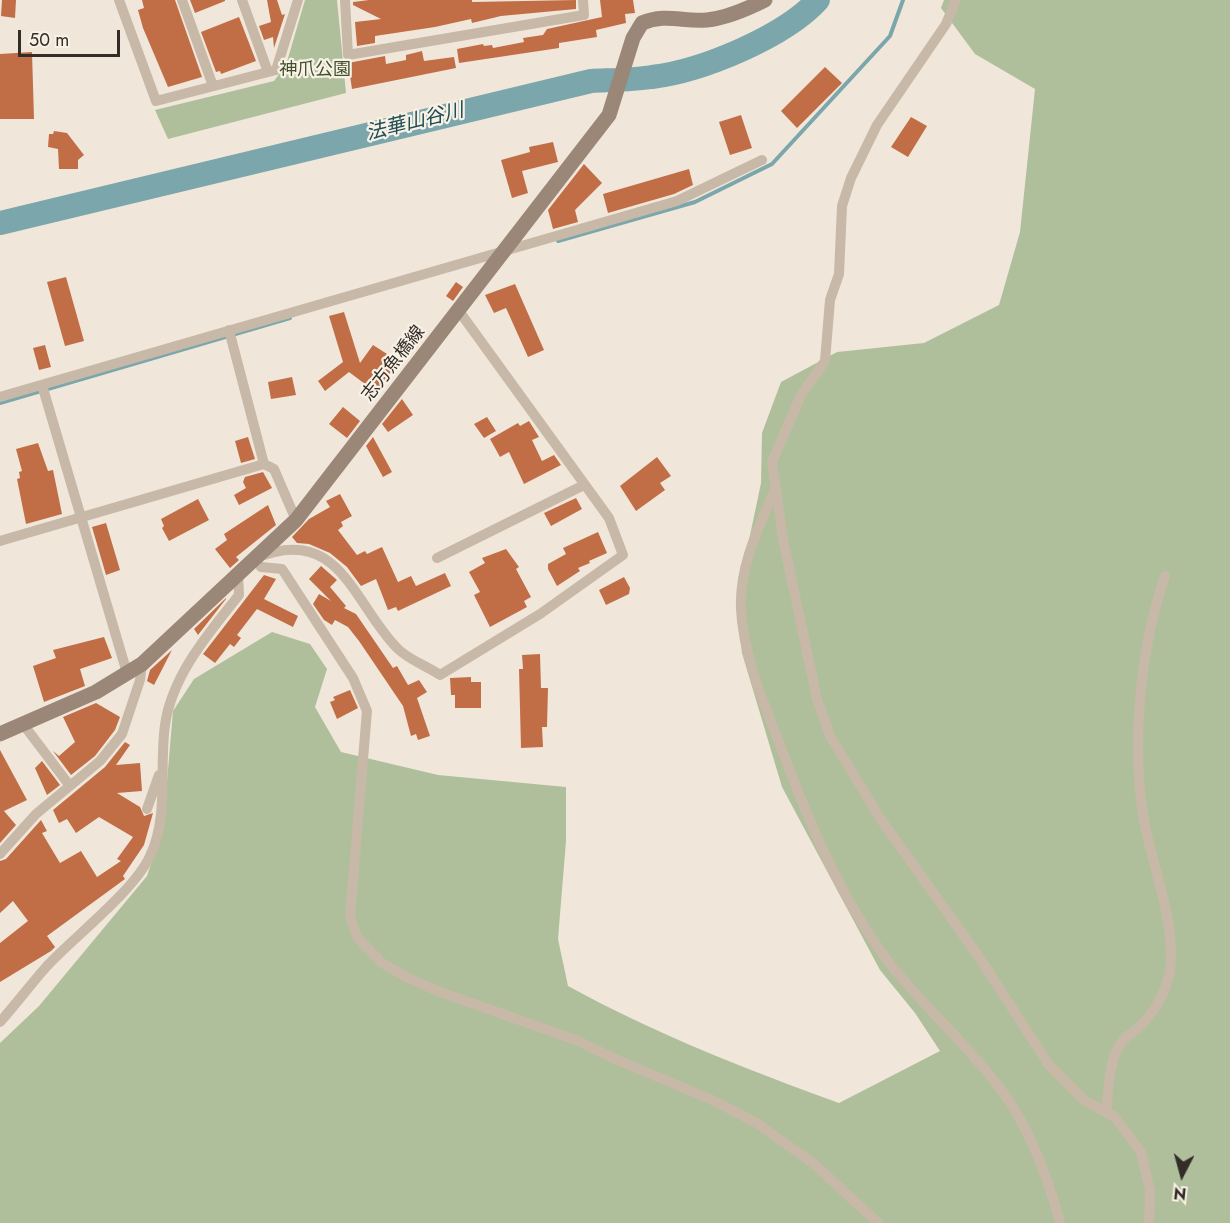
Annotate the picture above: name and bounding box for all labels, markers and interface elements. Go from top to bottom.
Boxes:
scale bar [21,18,123,56]
text: 50 m [29,27,69,53]
park label: 神爪公園 [279,60,351,82]
water label: 法華山谷川 [364,99,466,147]
street label: 志方魚橋線 [358,322,430,406]
north arrow [1152,1145,1212,1205]
text: N [1173,1181,1188,1206]

